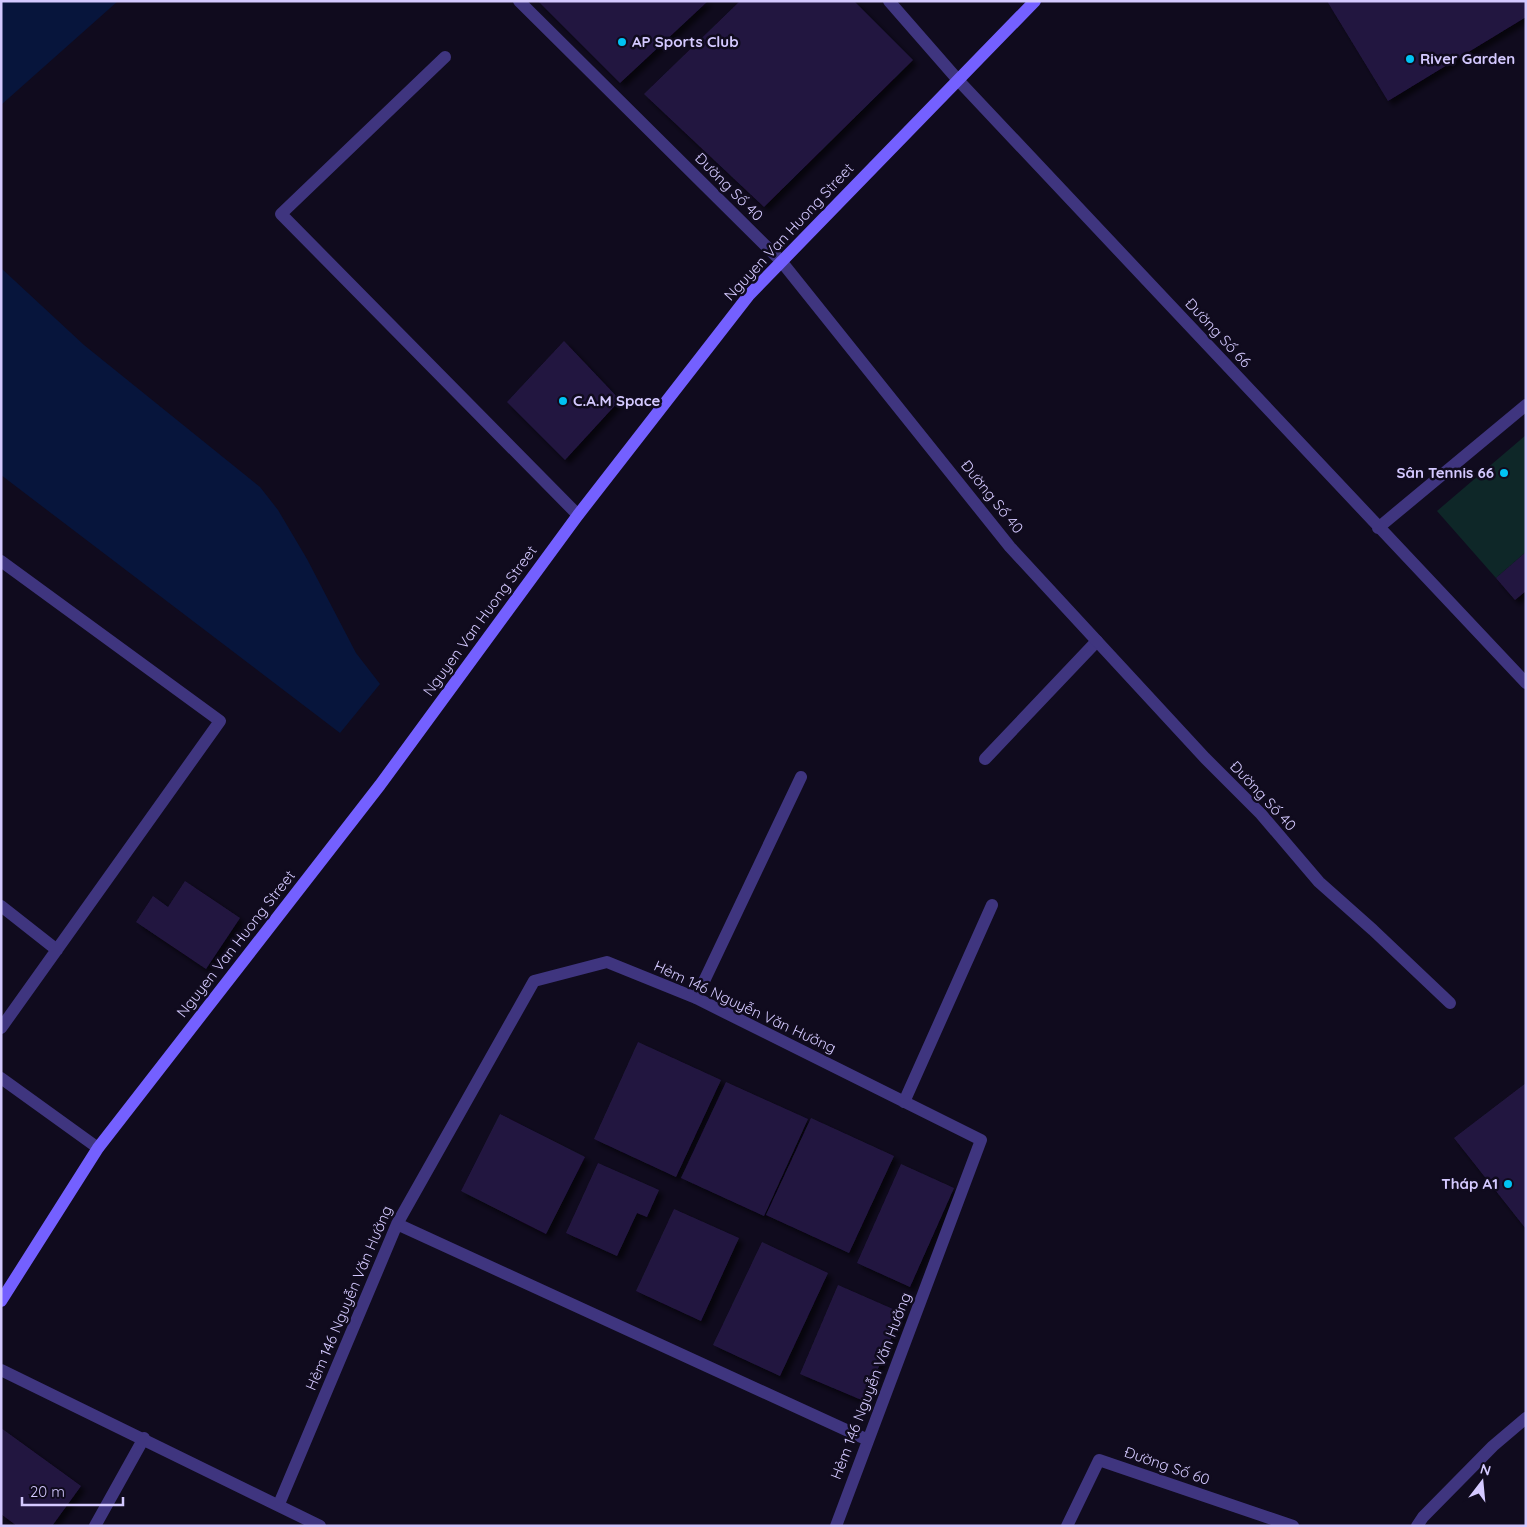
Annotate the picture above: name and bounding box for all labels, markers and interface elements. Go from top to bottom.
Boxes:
place label: AP Sports Club [632,32,739,51]
marker: AP Sports Club [616,36,628,48]
place label: River Garden [1420,49,1515,68]
marker: River Garden [1404,53,1416,65]
street label: Đường Số 40 [691,148,768,225]
street label: Nguyen Van Huong Street [720,159,857,305]
street label: Đường Số 66 [1181,294,1255,371]
place label: C.A.M Space [573,391,661,410]
marker: C.A.M Space [557,395,569,407]
street label: Đường Số 40 [957,456,1028,537]
place label: Sân Tennis 66 [1397,463,1494,482]
marker: Sân Tennis 66 [1498,467,1510,479]
street label: Nguyen Van Huong Street [419,542,541,700]
street label: Đường Số 40 [1226,757,1301,835]
street label: Nguyen Van Huong Street [172,866,299,1021]
street label: Hẻm 146 Nguyễn Văn Hưởng [651,956,839,1057]
place label: Tháp A1 [1441,1174,1498,1193]
marker: Tháp A1 [1502,1178,1514,1190]
street label: Hẻm 146 Nguyễn Văn Hưởng [301,1203,396,1393]
street label: Hẻm 146 Nguyễn Văn Hưởng [826,1290,915,1482]
street label: Đường Số 60 [1122,1442,1212,1489]
north arrow [1457,1457,1507,1507]
text: N [1478,1459,1493,1480]
scale bar [22,1474,124,1506]
text: 20 m [30,1482,65,1501]

